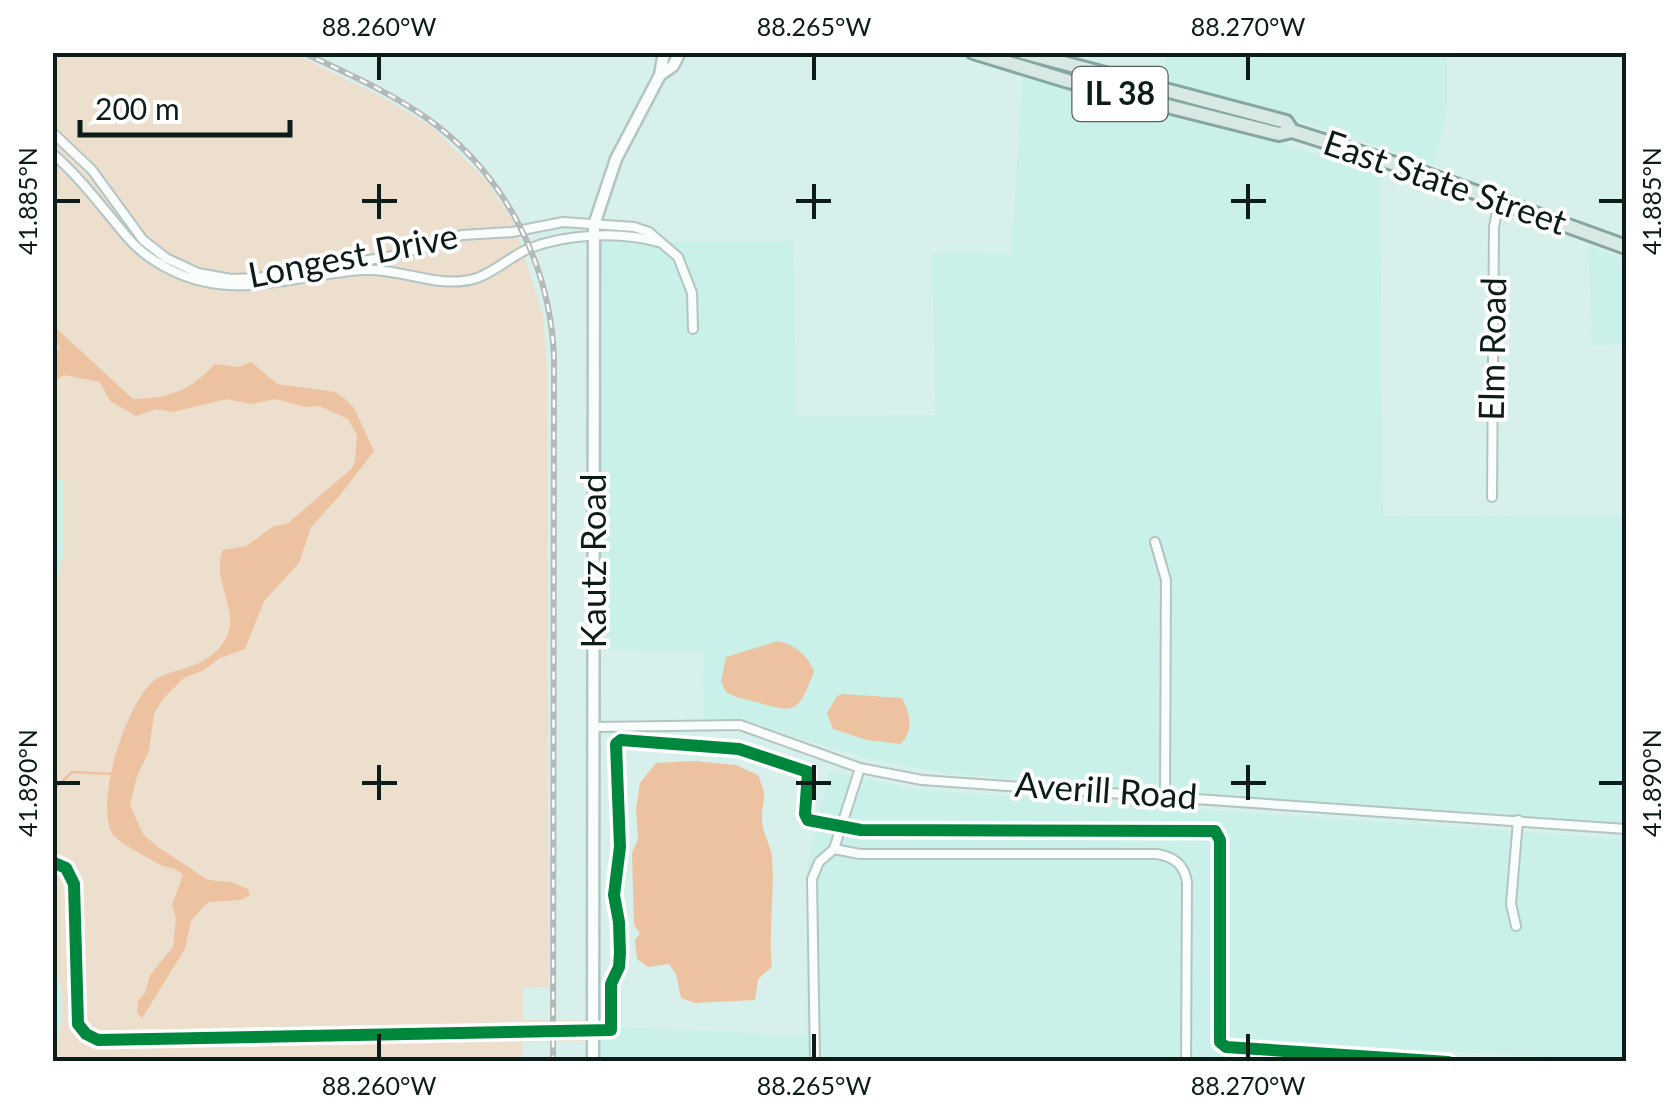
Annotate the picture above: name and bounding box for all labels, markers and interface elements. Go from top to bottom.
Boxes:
text: 88.260°W [322,11,436,41]
text: 88.265°W [757,11,871,41]
text: 88.270°W [1191,11,1305,41]
road number: IL 38 [1072,67,1168,121]
scale bar [80,75,290,137]
text: 200 m [95,90,180,126]
street label: East State Street [1319,120,1573,242]
text: 41.885°N [12,147,42,255]
text: 41.885°N [1636,147,1666,255]
street label: Longest Drive [244,213,461,295]
street label: Elm Road [1469,277,1513,421]
street label: Kautz Road [571,474,613,648]
text: 41.890°N [12,729,42,837]
text: 41.890°N [1636,729,1666,837]
street label: Averill Road [1014,762,1199,816]
text: 88.260°W [322,1070,436,1100]
text: 88.265°W [757,1070,871,1100]
text: 88.270°W [1191,1070,1305,1100]

